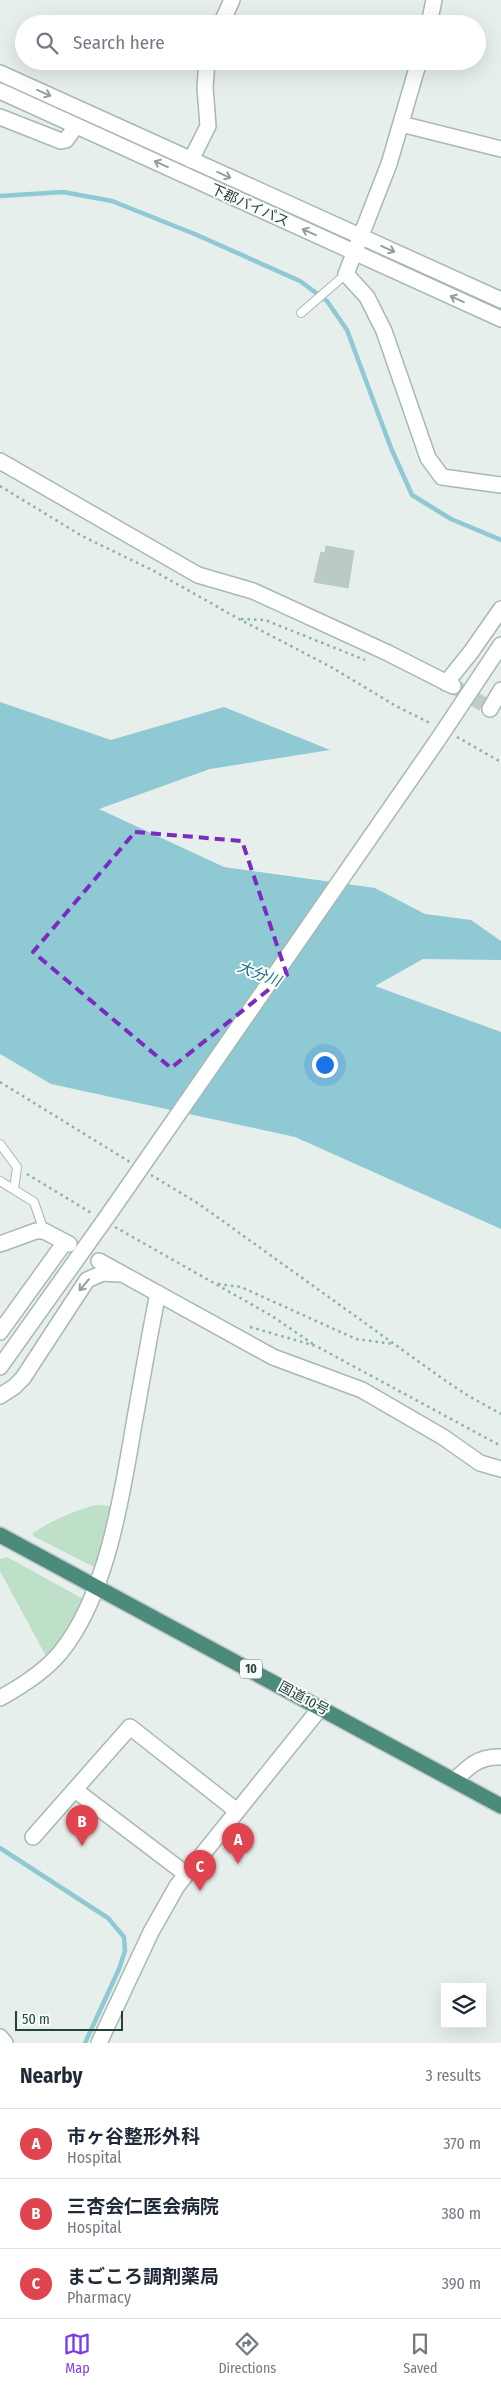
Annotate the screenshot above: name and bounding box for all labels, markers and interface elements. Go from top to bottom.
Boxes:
search box [15,15,486,70]
icon: search [33,29,61,57]
text: Search here [73,31,165,54]
one-way arrow [36,89,51,99]
one-way arrow [154,159,169,169]
one-way arrow [216,171,231,180]
street label: 下郡バイパス [208,181,292,230]
one-way arrow [302,226,317,236]
one-way arrow [380,245,395,255]
one-way arrow [450,293,465,303]
water label: 大分川 [235,958,285,991]
your location [312,1052,338,1078]
one-way arrow [78,1278,89,1291]
road number: 10 [240,1660,262,1678]
street label: 国道10号 [276,1678,332,1719]
pin: B [66,1805,98,1846]
pin: A [222,1823,254,1864]
pin: C [184,1850,216,1891]
map controls [441,1983,486,2028]
button: layers [441,1983,486,2028]
scale bar [15,2008,122,2031]
text: 50 m [22,2011,50,2028]
text: Nearby [20,2063,82,2089]
text: 3 results [425,2066,481,2085]
text: 市ヶ谷整形外科 [67,2125,200,2148]
text: A [32,2134,40,2153]
text: 370 m [443,2134,481,2153]
text: Hospital [67,2148,122,2167]
text: 三杏会仁医会病院 [67,2195,219,2218]
text: B [32,2204,40,2223]
text: 380 m [441,2204,481,2223]
text: Hospital [67,2218,122,2237]
text: まごころ調剤薬局 [67,2265,219,2288]
text: C [32,2274,40,2293]
text: 390 m [442,2274,481,2293]
text: Pharmacy [67,2288,131,2307]
tab: Map [63,2330,91,2377]
tab: Directions [218,2330,276,2377]
tab: Saved [403,2330,438,2377]

